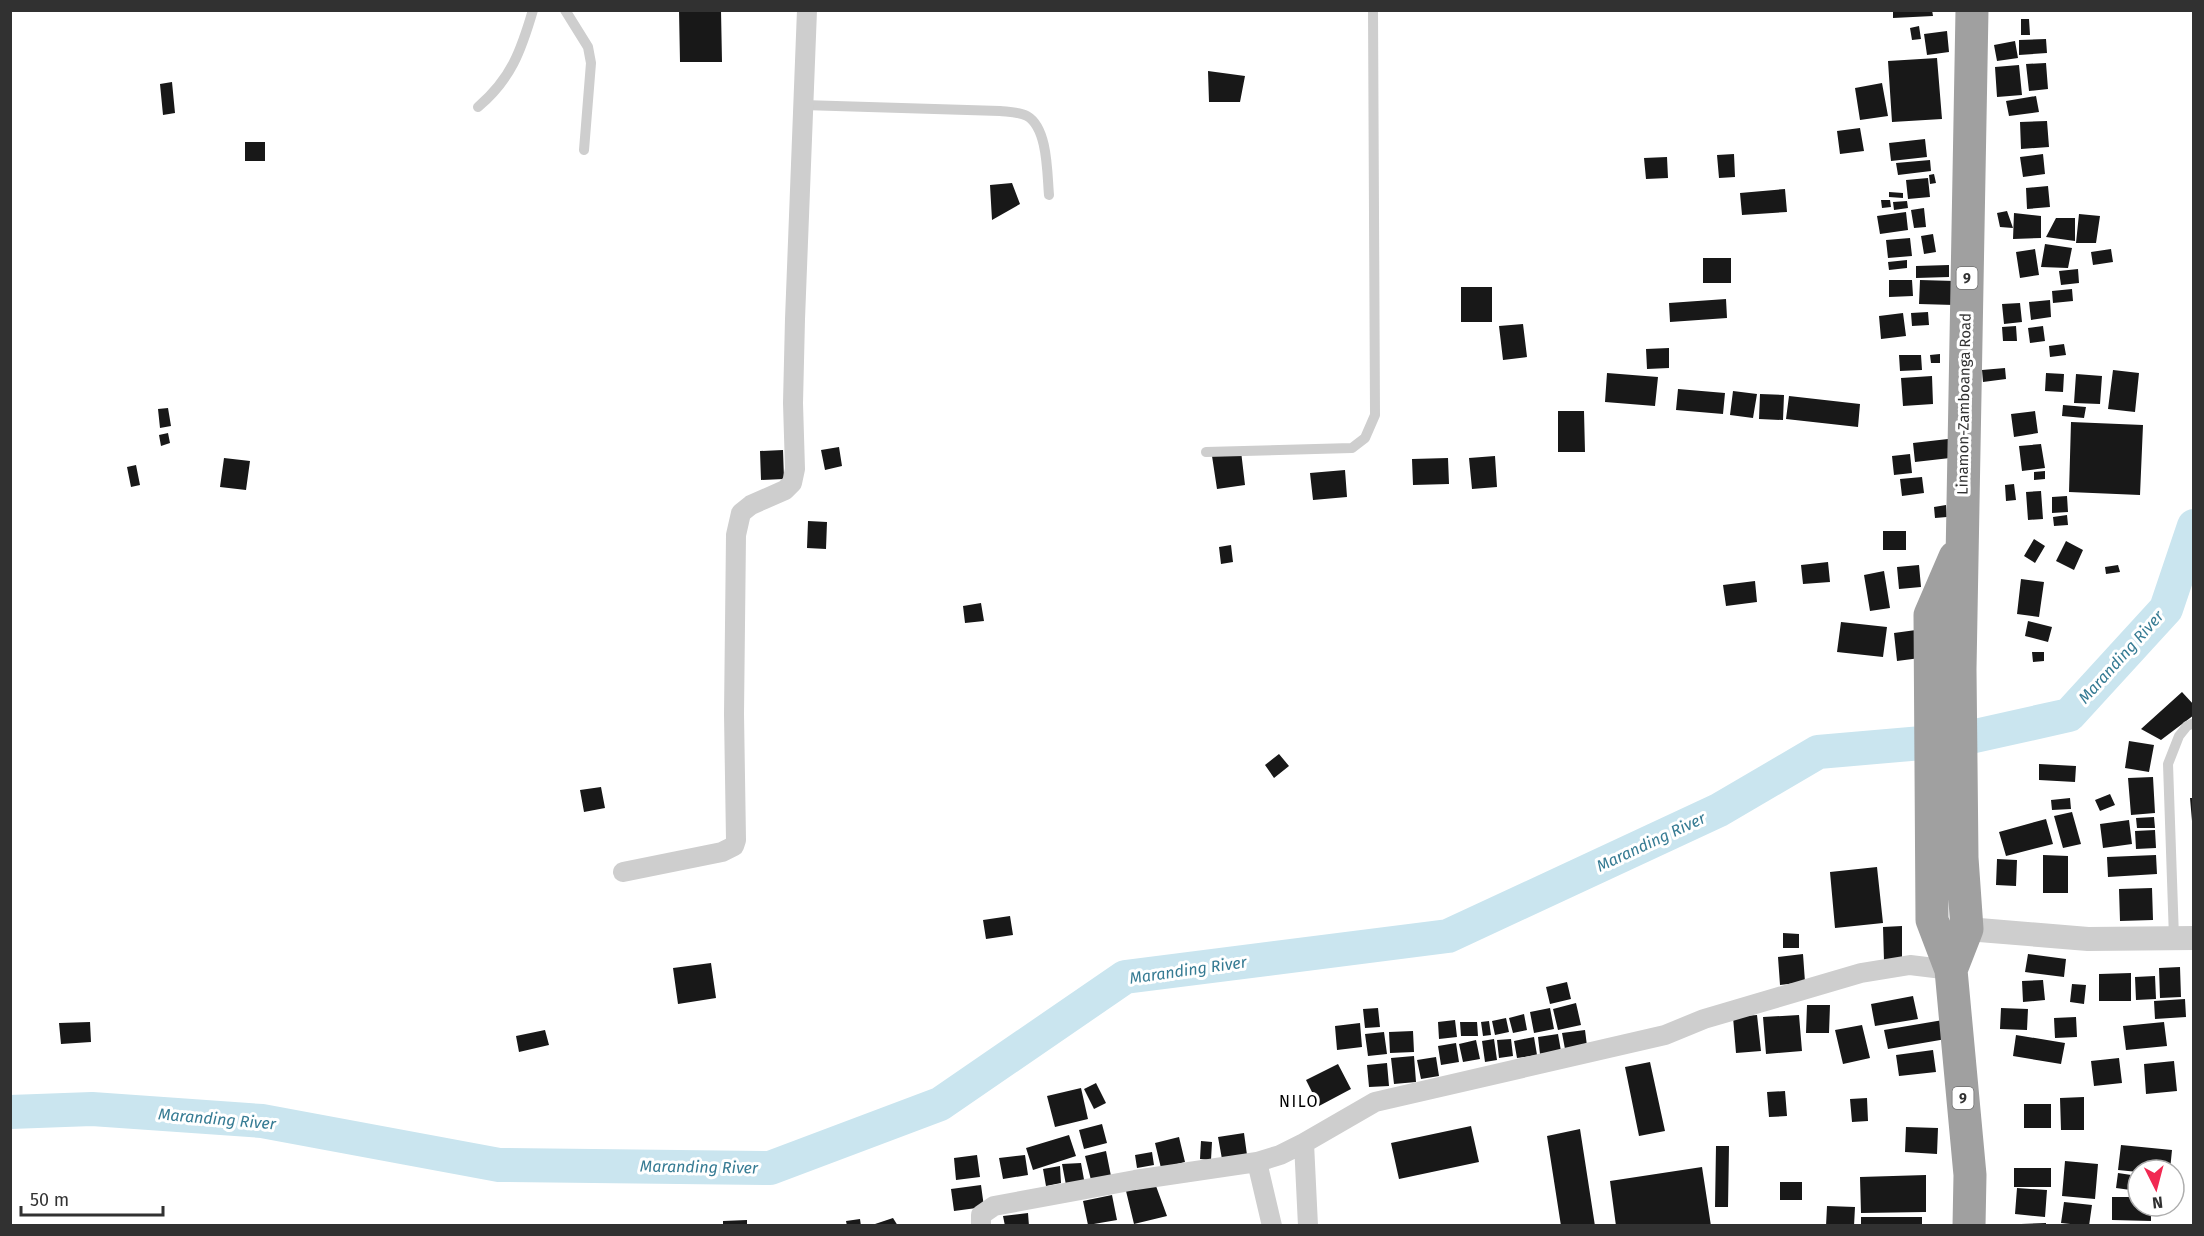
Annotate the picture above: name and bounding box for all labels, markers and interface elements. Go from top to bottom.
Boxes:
road number: 9 [1956,267,1978,289]
street label: Linamon-Zamboanga Road [1953,313,1975,495]
water label: Maranding River [2074,606,2168,707]
water label: Maranding River [1593,808,1709,876]
water label: Maranding River [1128,952,1249,988]
road number: 9 [1952,1087,1974,1109]
district label: NILO [1279,1092,1319,1111]
water label: Maranding River [157,1104,278,1134]
water label: Maranding River [640,1156,759,1178]
north arrow [2126,1158,2186,1218]
scale bar [21,1179,164,1217]
text: 50 m [30,1189,69,1211]
text: N [2151,1192,2164,1212]

